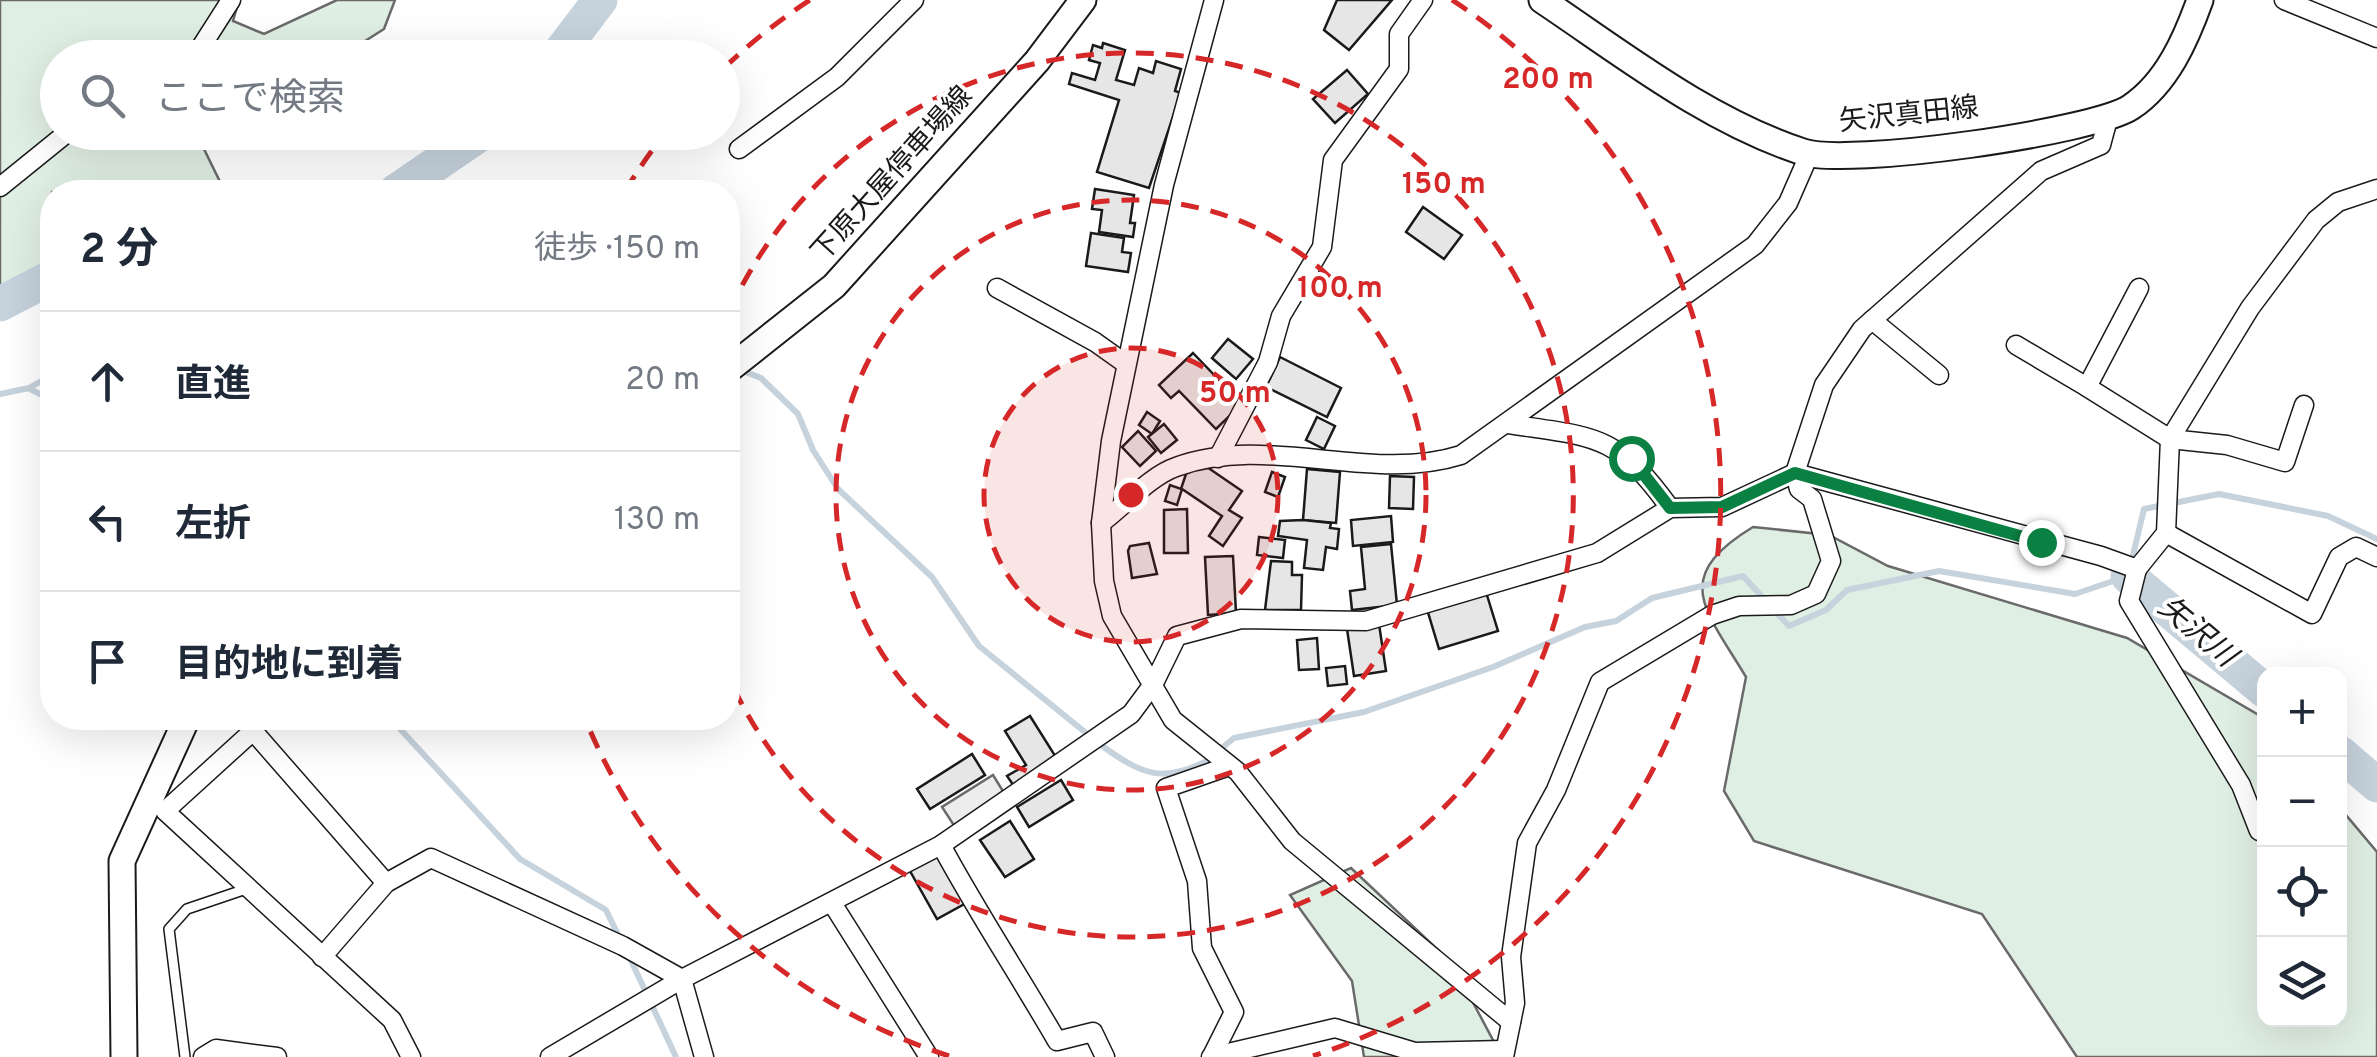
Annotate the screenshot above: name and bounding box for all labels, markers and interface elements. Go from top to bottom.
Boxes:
search box [40,40,740,150]
text: 200 m [1502,62,1594,99]
icon: search [75,68,130,123]
text: ここで検索 [155,76,345,125]
street label: 下原大屋停車場線 [805,80,981,270]
street label: 矢沢真田線 [1837,91,1981,141]
text: 150 m [1402,167,1486,204]
text: 2 分 [80,225,158,278]
text: 徒歩 · 150 m [534,230,700,270]
text: 100 m [1297,271,1383,308]
icon: ahead [80,354,135,409]
text: 20 m [625,361,700,401]
text: 直進 [175,362,251,411]
text: 50 m [1199,376,1271,413]
route start [1609,436,1655,482]
centre of rings [1113,477,1149,513]
icon: left [80,494,135,549]
text: 130 m [614,501,700,541]
text: 左折 [175,502,251,551]
route end [2019,520,2065,566]
water label: 矢沢川 [2150,590,2245,678]
icon: arrive [80,634,135,689]
text: 目的地に到着 [175,642,403,691]
map controls [2257,667,2347,1027]
button: + [2257,667,2347,757]
button: − [2257,757,2347,847]
button: locate [2257,847,2347,937]
button: layers [2257,937,2347,1027]

